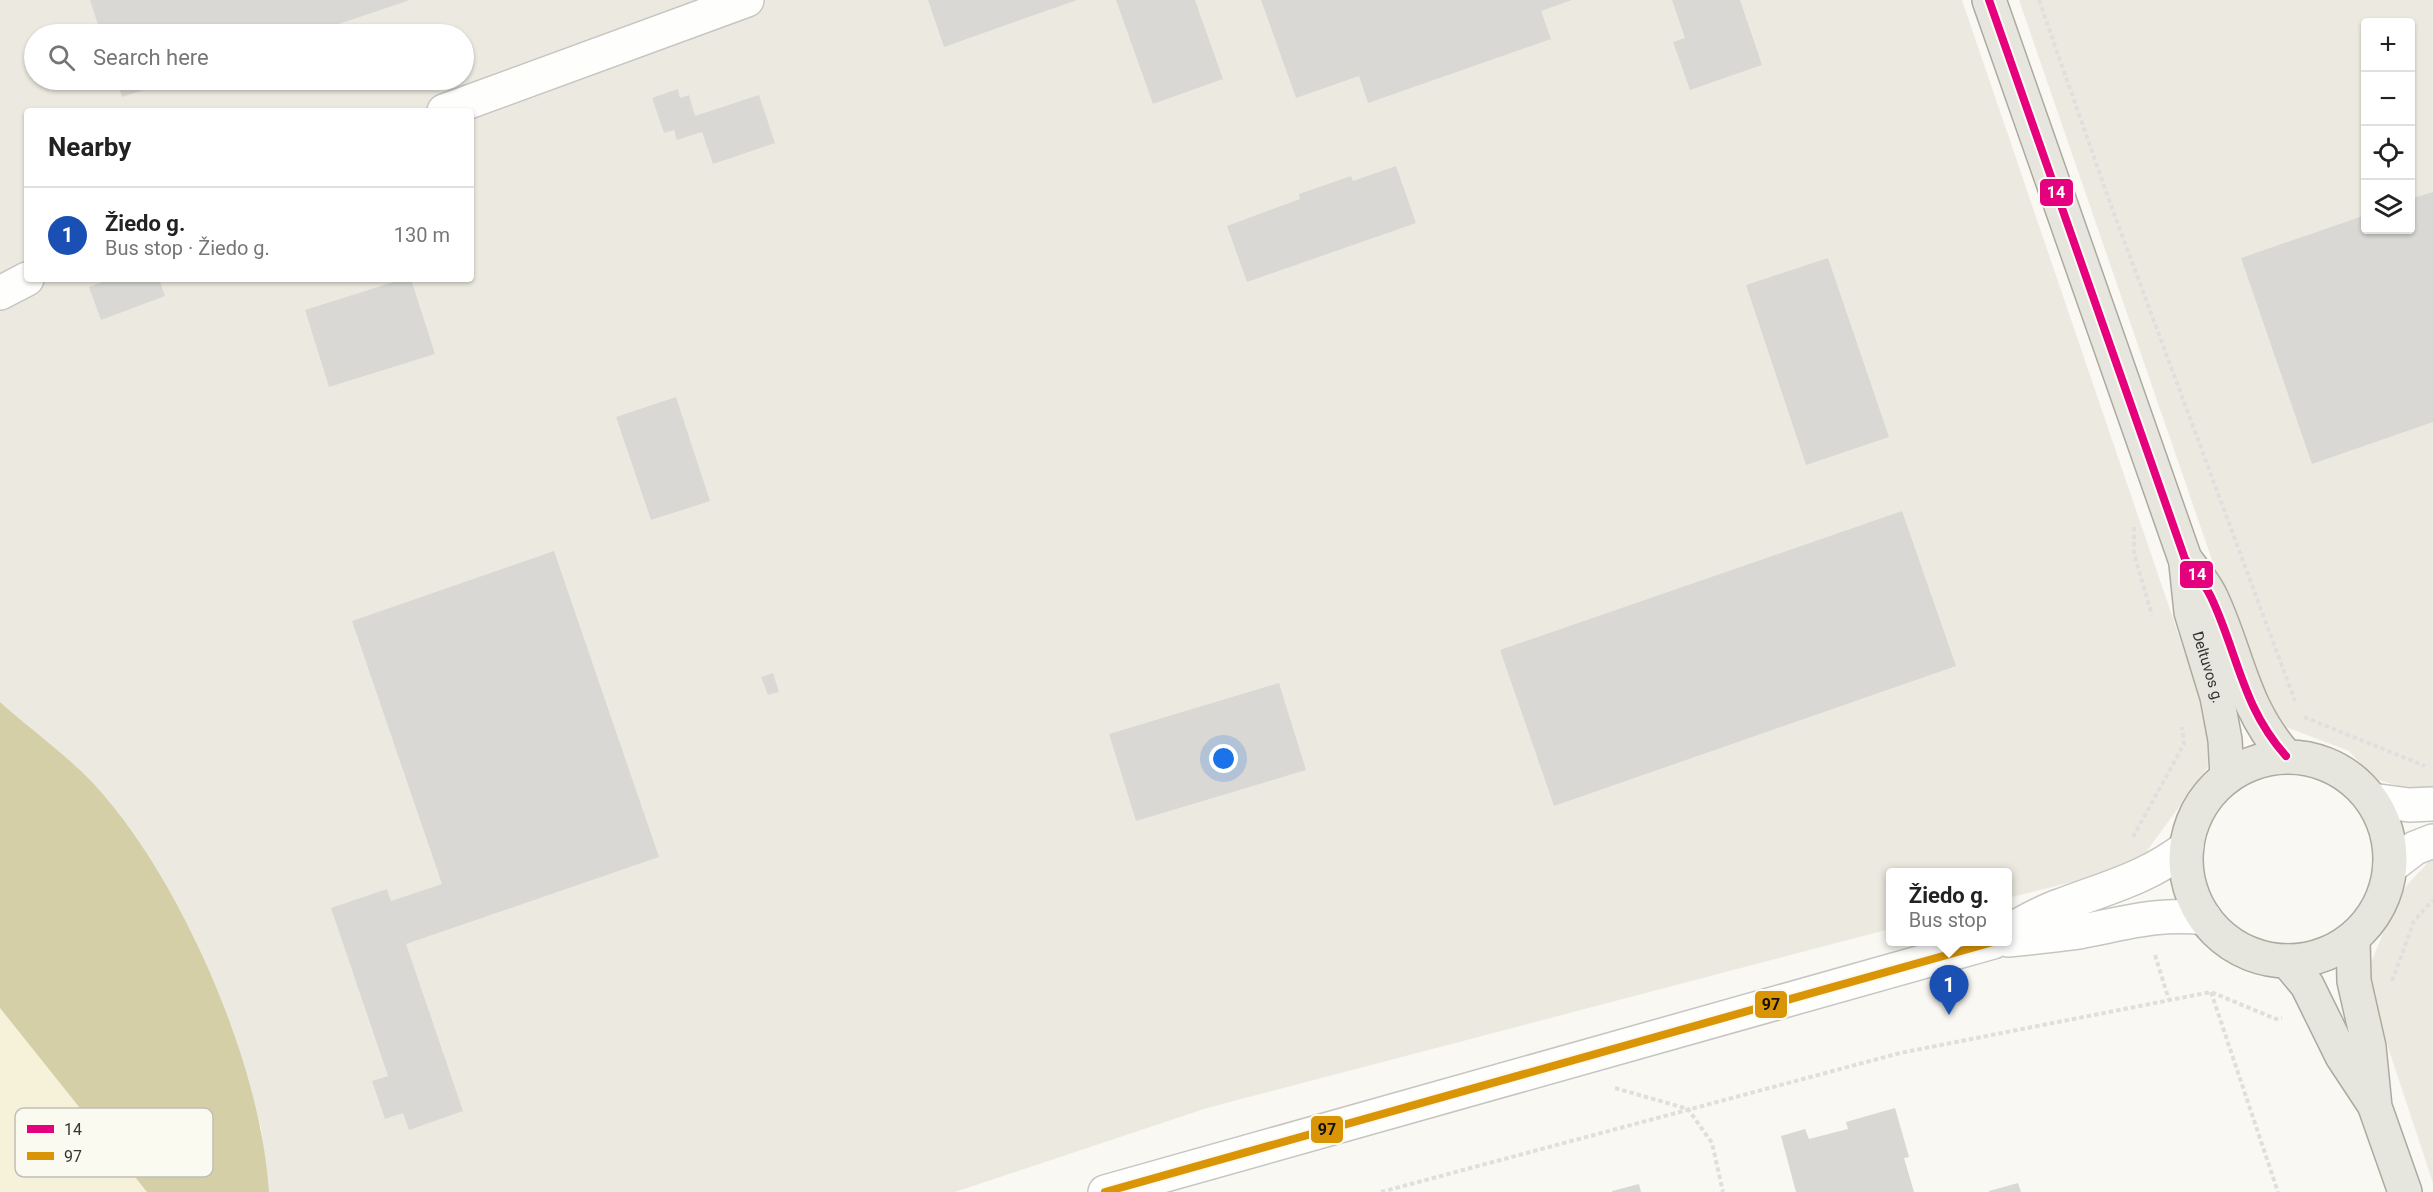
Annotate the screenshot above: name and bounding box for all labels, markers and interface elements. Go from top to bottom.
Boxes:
map controls [2361,18,2415,234]
button: + [2361,18,2415,72]
search box [24,24,474,90]
icon: search [45,41,78,74]
text: Search here [93,45,209,70]
button: − [2361,72,2415,126]
button: locate [2361,126,2415,180]
text: Nearby [48,132,131,162]
line badge: 14 [2039,178,2074,207]
button: layers [2361,180,2415,234]
text: 14 [2047,183,2065,202]
text: Žiedo g. [105,211,185,236]
text: 1 [62,223,73,247]
text: 130 m [394,223,450,247]
text: Bus stop · Žiedo g. [105,236,270,260]
line badge: 14 [2179,560,2214,589]
text: 14 [2188,565,2206,584]
street label: Deltuvos g. [2188,629,2227,705]
your location [1209,744,1238,773]
popup [1886,868,2012,946]
text: Žiedo g. [1909,883,1989,908]
text: Bus stop [1909,908,1987,932]
pin: 1 [1930,966,1968,1015]
line badge: 97 [1754,990,1788,1019]
text: 97 [1762,995,1780,1014]
legend [15,1108,213,1177]
line badge: 97 [1310,1115,1344,1144]
text: 14 [64,1120,82,1139]
text: 97 [1318,1120,1336,1139]
text: 97 [64,1147,82,1166]

